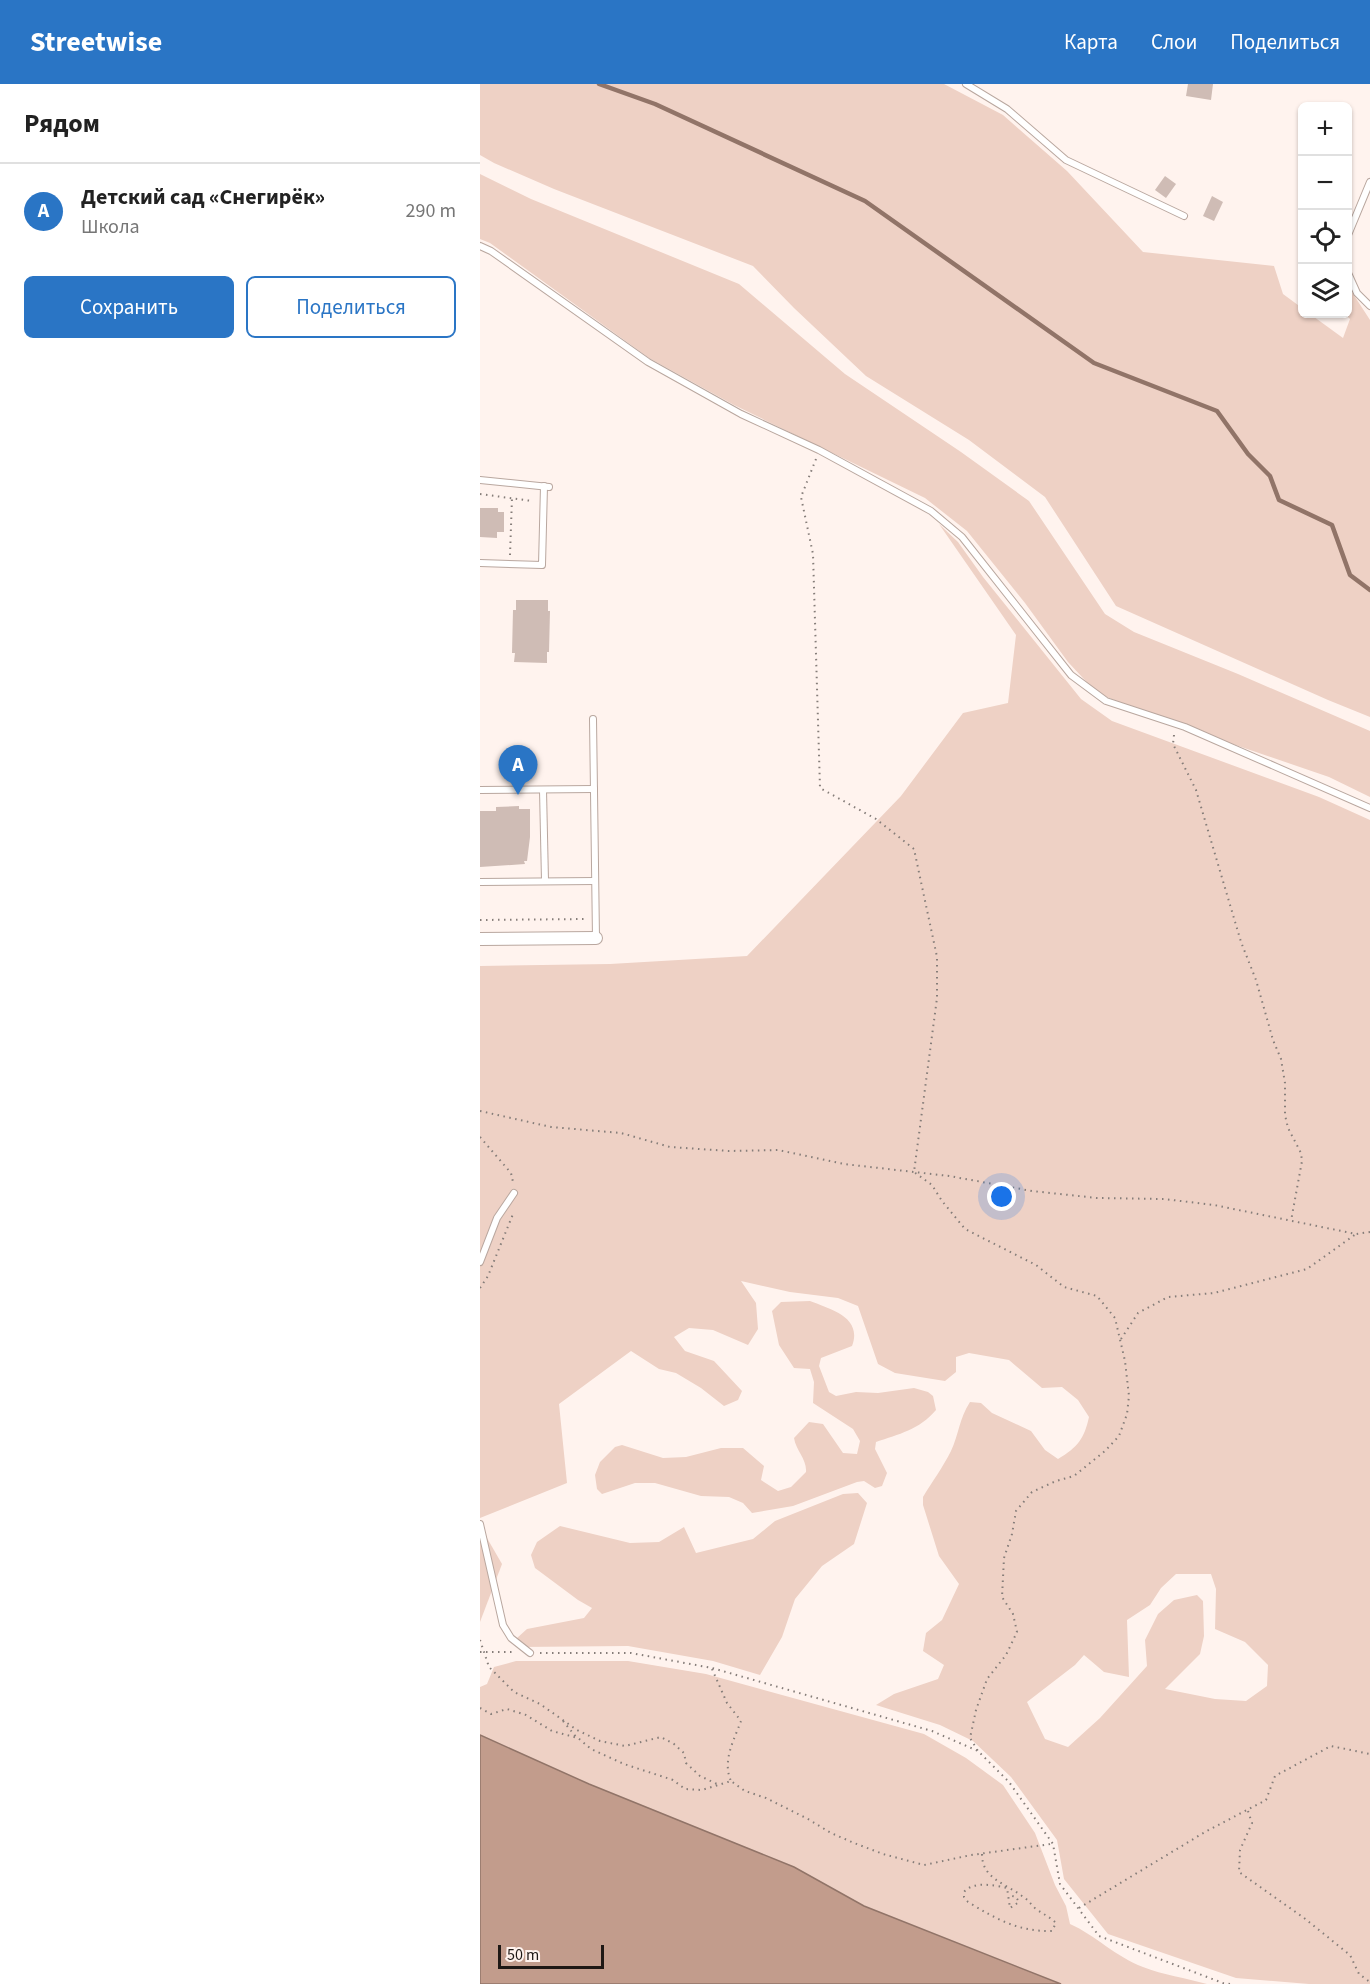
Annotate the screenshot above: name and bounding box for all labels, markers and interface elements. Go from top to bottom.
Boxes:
text: Streetwise [30,22,162,62]
text: Карта [1064,27,1118,57]
text: Слои [1151,27,1197,57]
text: Поделиться [1230,27,1340,57]
map controls [1298,102,1352,318]
button: + [1298,102,1352,156]
text: Рядом [24,105,100,142]
button: − [1298,156,1352,210]
text: Детский сад «Снегирёк» [81,181,325,213]
text: A [38,197,49,225]
text: 290 m [406,197,456,225]
button: locate [1298,210,1352,264]
text: Школа [81,213,140,241]
button: layers [1298,264,1352,318]
button: Сохранить [24,276,234,338]
button: Поделиться [246,276,456,338]
pin: A [498,746,537,795]
your location [987,1182,1016,1211]
scale bar [498,1942,604,1970]
text: 50 m [507,1944,539,1966]

